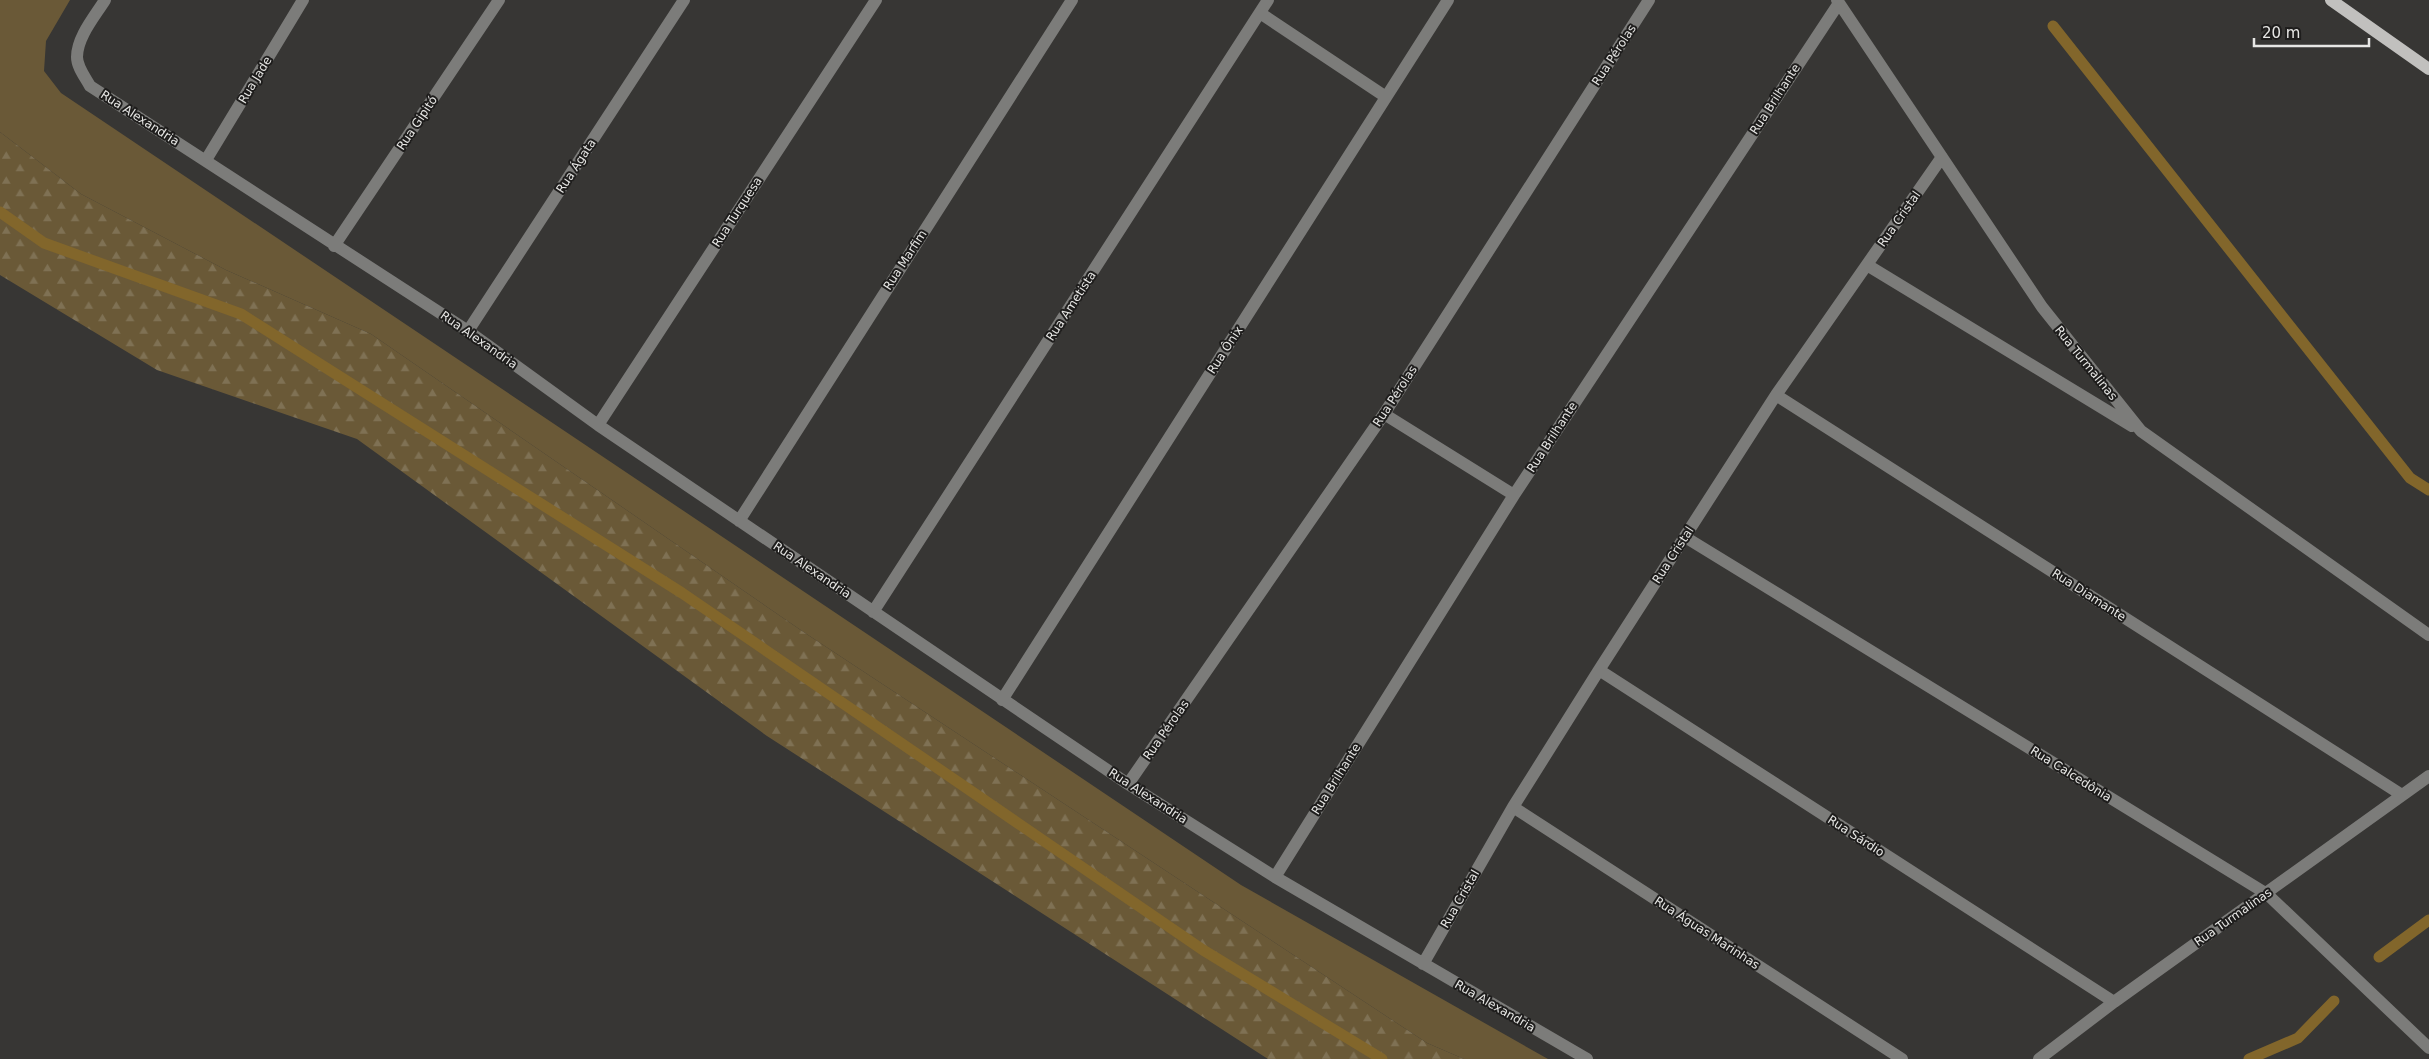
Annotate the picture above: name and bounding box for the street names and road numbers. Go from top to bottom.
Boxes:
street label: Rua Pérolas [1589,22,1639,88]
street label: Rua Jade [235,54,275,106]
street label: Rua Brilhante [1747,61,1803,137]
street label: Rua Alexandria [98,87,182,149]
street label: Rua Gipitó [394,93,440,153]
street label: Rua Ágata [552,136,599,196]
street label: Rua Turquesa [709,174,765,250]
street label: Rua Cristal [1875,188,1923,250]
street label: Rua Marfim [880,227,930,293]
street label: Rua Ametista [1043,269,1099,343]
street label: Rua Alexandria [438,308,520,372]
street label: Rua Ônix [1204,323,1246,376]
street label: Rua Turmalinas [2052,323,2120,403]
street label: Rua Pérolas [1370,363,1420,429]
street label: Rua Brilhante [1524,399,1580,475]
street label: Rua Cristal [1649,524,1697,586]
street label: Rua Alexandria [771,539,853,601]
street label: Rua Diamante [2049,566,2129,624]
street label: Rua Pérolas [1140,697,1192,763]
street label: Rua Brilhante [1309,741,1363,817]
street label: Rua Calcedônia [2028,743,2114,805]
street label: Rua Alexandria [1106,765,1190,827]
street label: Rua Sárdio [1825,813,1887,859]
street label: Rua Cristal [1438,867,1482,931]
street label: Rua Turmalinas [2192,885,2274,949]
street label: Rua Águas Marinhas [1652,893,1763,972]
street label: Rua Alexandria [1452,977,1538,1035]

